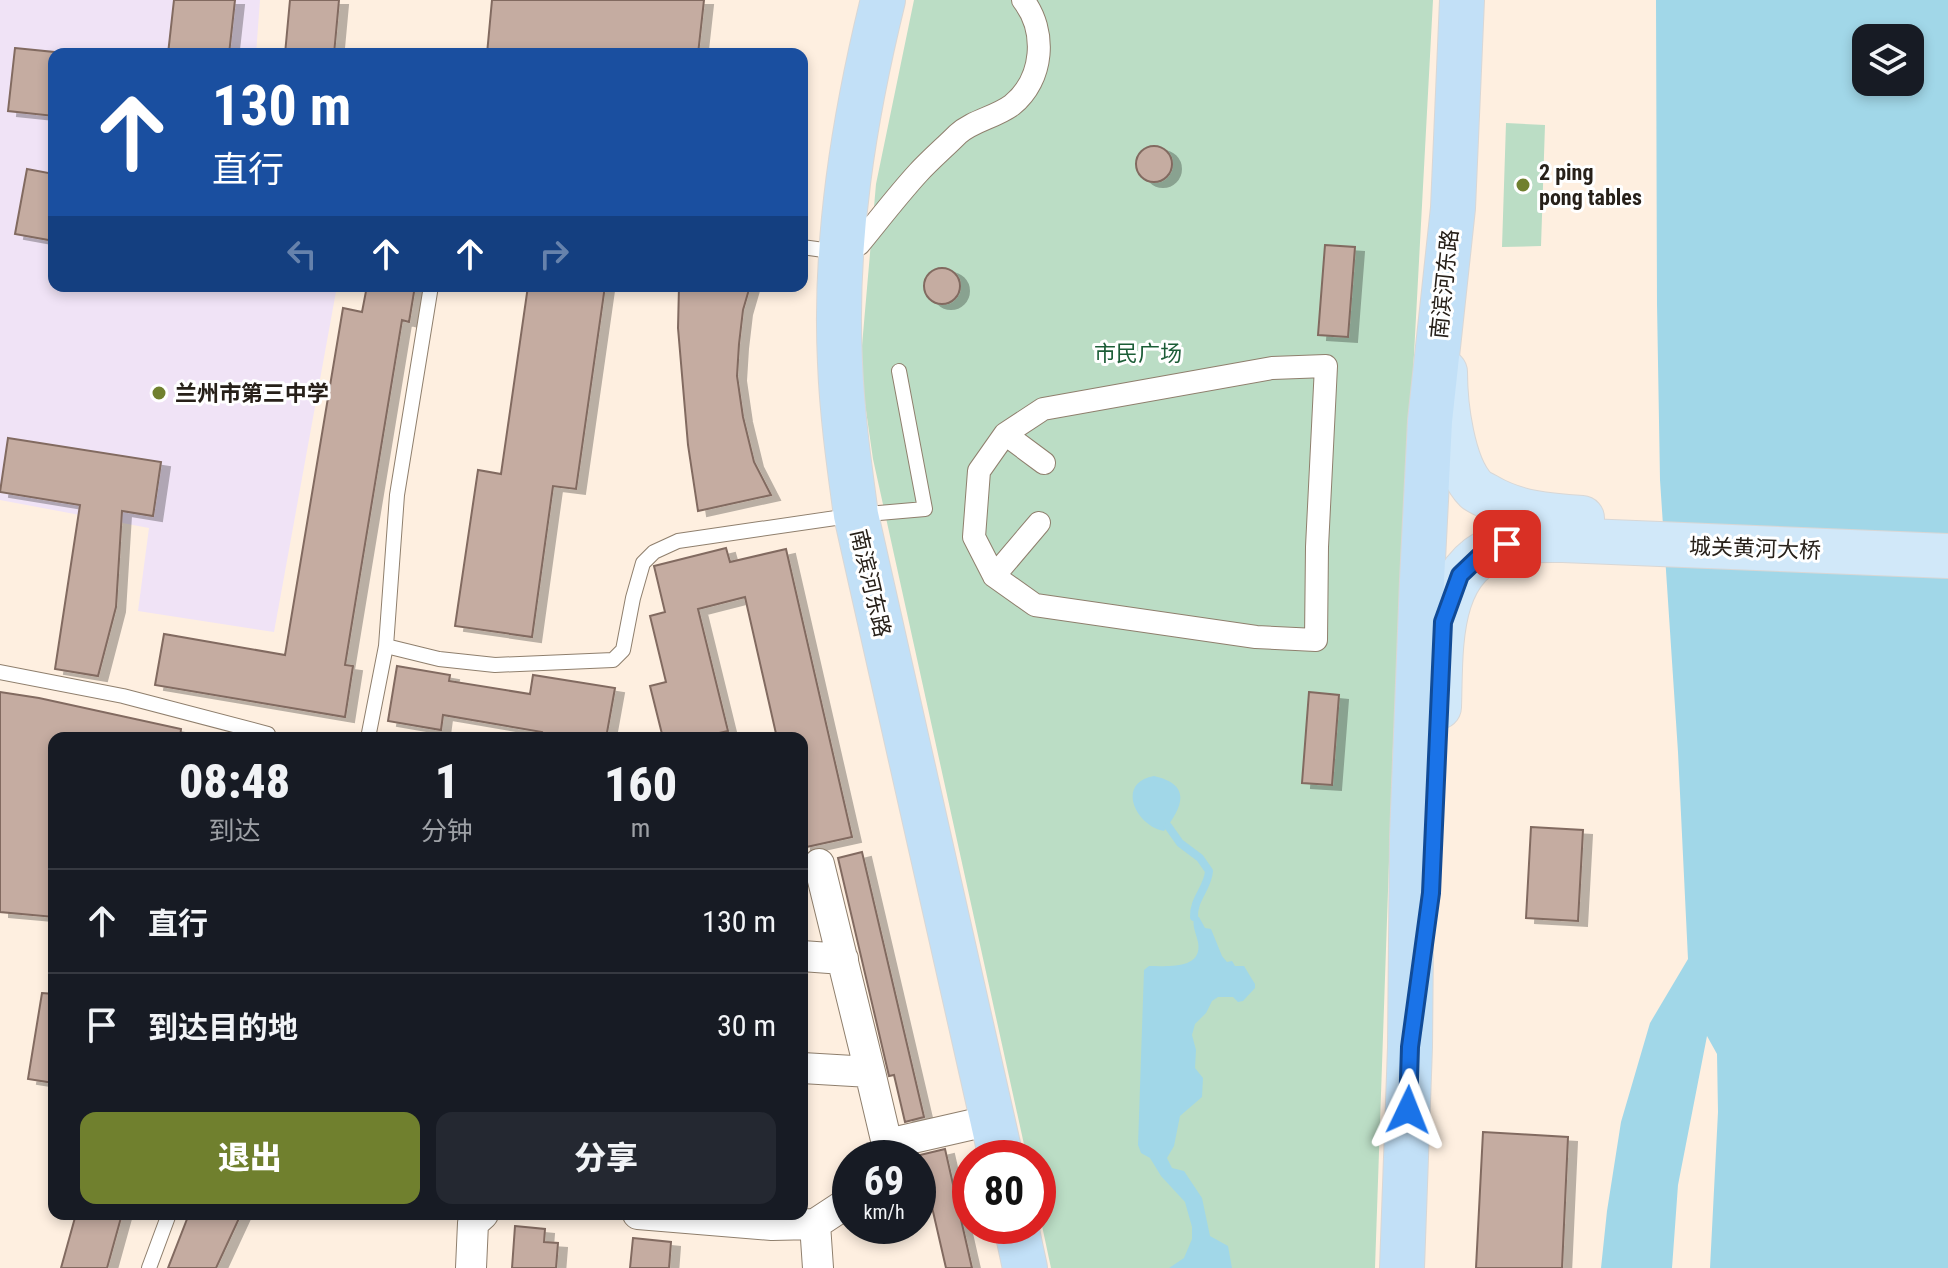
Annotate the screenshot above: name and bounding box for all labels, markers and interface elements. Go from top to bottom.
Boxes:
map controls [1852,24,1924,96]
button: layers [1852,24,1924,96]
text: 130 m [212,73,351,139]
icon: ahead [80,80,184,184]
text: 直行 [212,149,284,191]
place label: 2 ping pong tables [1539,160,1642,210]
marker: 2 ping pong tables [1514,176,1532,194]
street label: 南滨河东路 [1426,228,1463,340]
icon: left [280,232,324,276]
icon: ahead [364,232,408,276]
icon: ahead [448,232,492,276]
icon: right [532,232,576,276]
park label: 市民广场 [1094,341,1182,366]
place label: 兰州市第三中学 [175,381,329,406]
marker: 兰州市第三中学 [150,384,168,402]
pin [1473,510,1541,578]
icon: arrive [1485,522,1529,566]
street label: 南滨河东路 [846,527,895,640]
street label: 城关黄河大桥 [1689,534,1821,563]
text: 08:48 [179,753,290,810]
text: 1 [435,753,459,810]
text: 160 [604,756,677,813]
text: m [631,813,650,843]
text: 到达 [208,816,260,846]
text: 分钟 [421,816,473,846]
icon: ahead [80,899,124,943]
text: 130 m [702,904,776,939]
text: 直行 [148,906,208,941]
icon: arrive [80,1003,124,1047]
text: 30 m [717,1008,776,1043]
text: 到达目的地 [148,1010,298,1045]
position arrow [1366,1068,1450,1152]
button: 退出 [80,1112,420,1204]
button: 分享 [436,1112,776,1204]
speed limit sign: 80 [952,1140,1056,1244]
text: 69 [864,1158,904,1205]
text: km/h [863,1200,905,1224]

